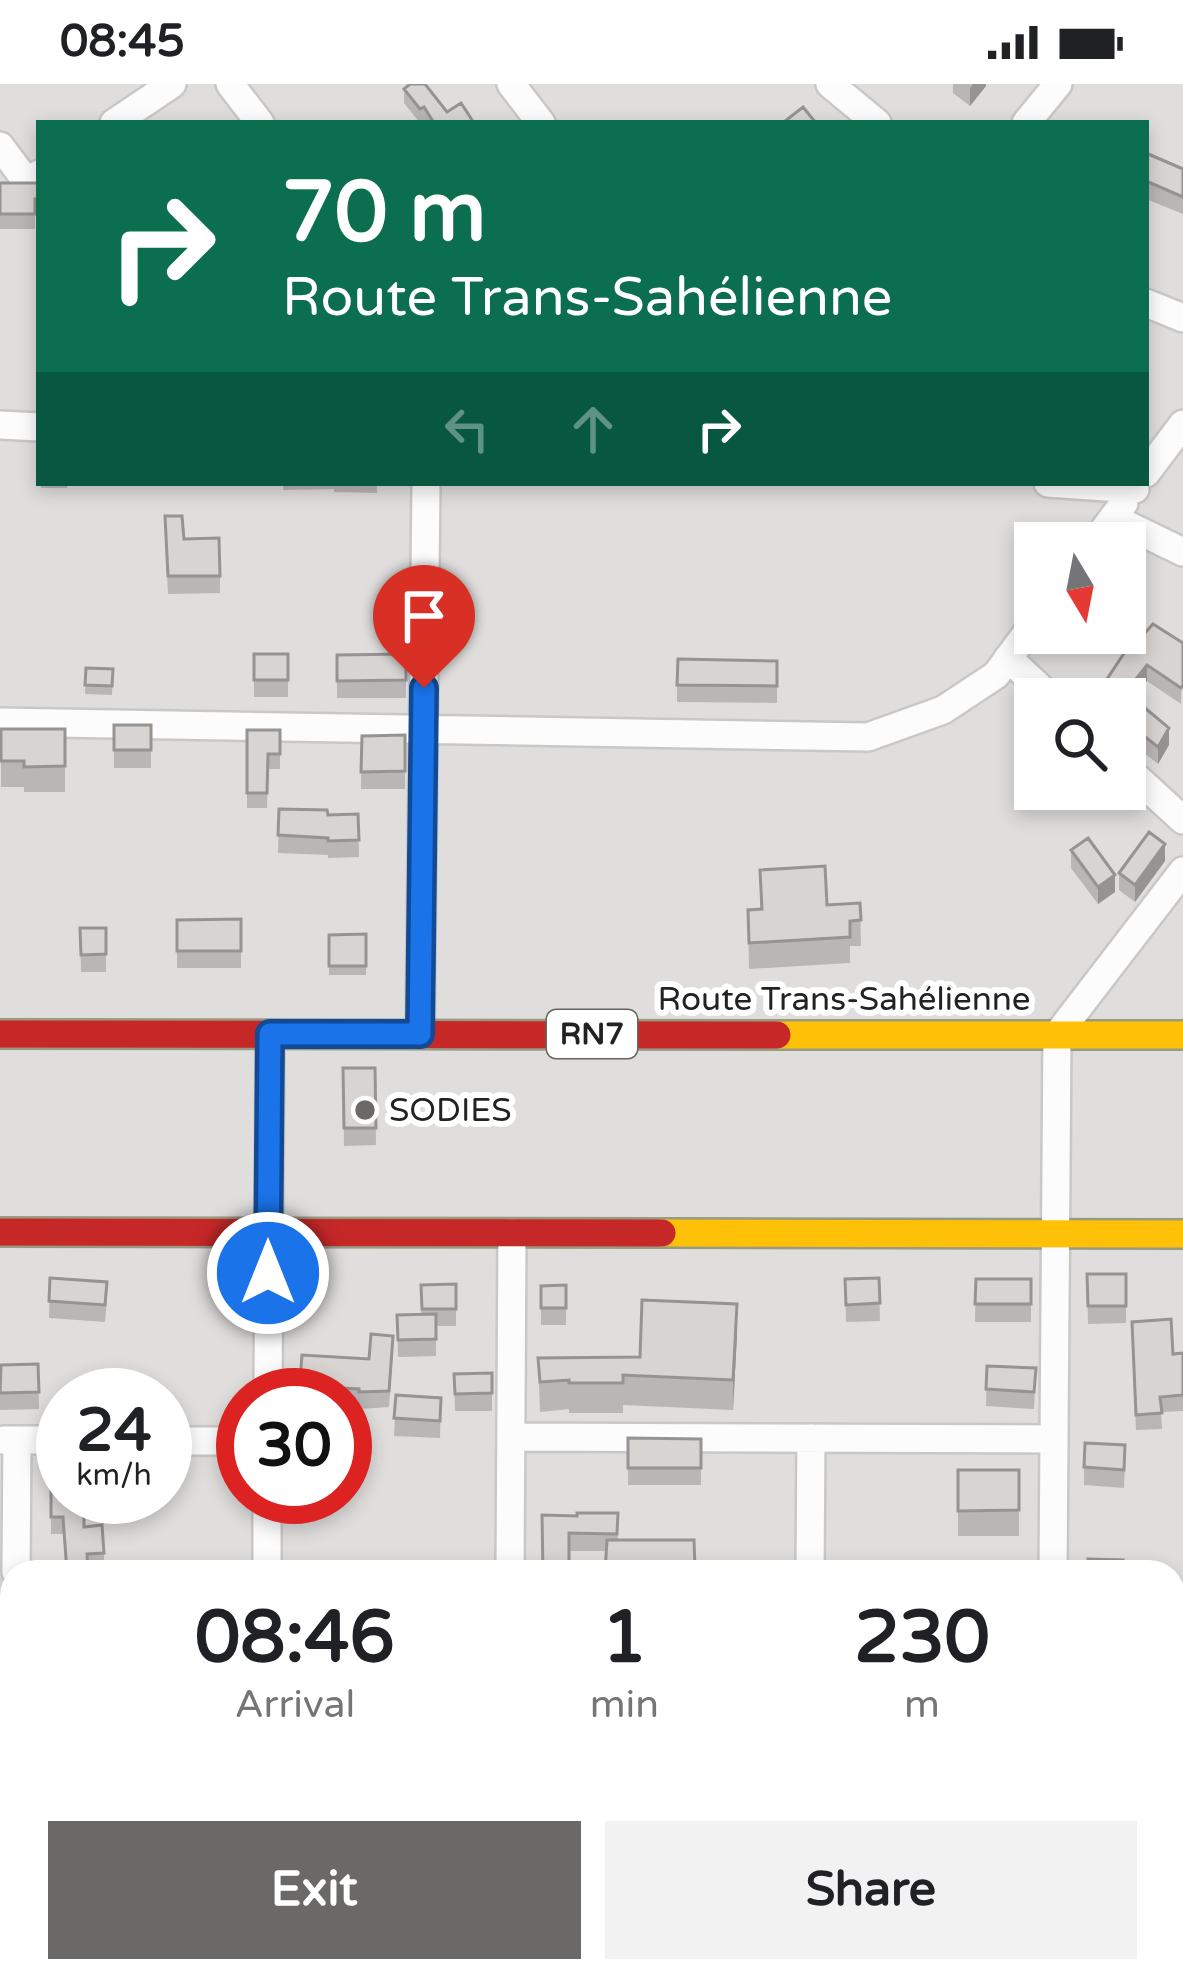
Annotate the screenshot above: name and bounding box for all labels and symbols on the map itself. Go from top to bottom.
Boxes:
north arrow [1014,522,1146,654]
pin [373,565,475,688]
street label: Route Trans-Sahélienne [658,980,1031,1019]
road number: RN7 [547,1010,637,1058]
place label: SODIES [389,1091,512,1130]
marker: SODIES [352,1097,378,1123]
position arrow [205,1210,331,1336]
speed limit sign: 30 [216,1368,372,1524]

